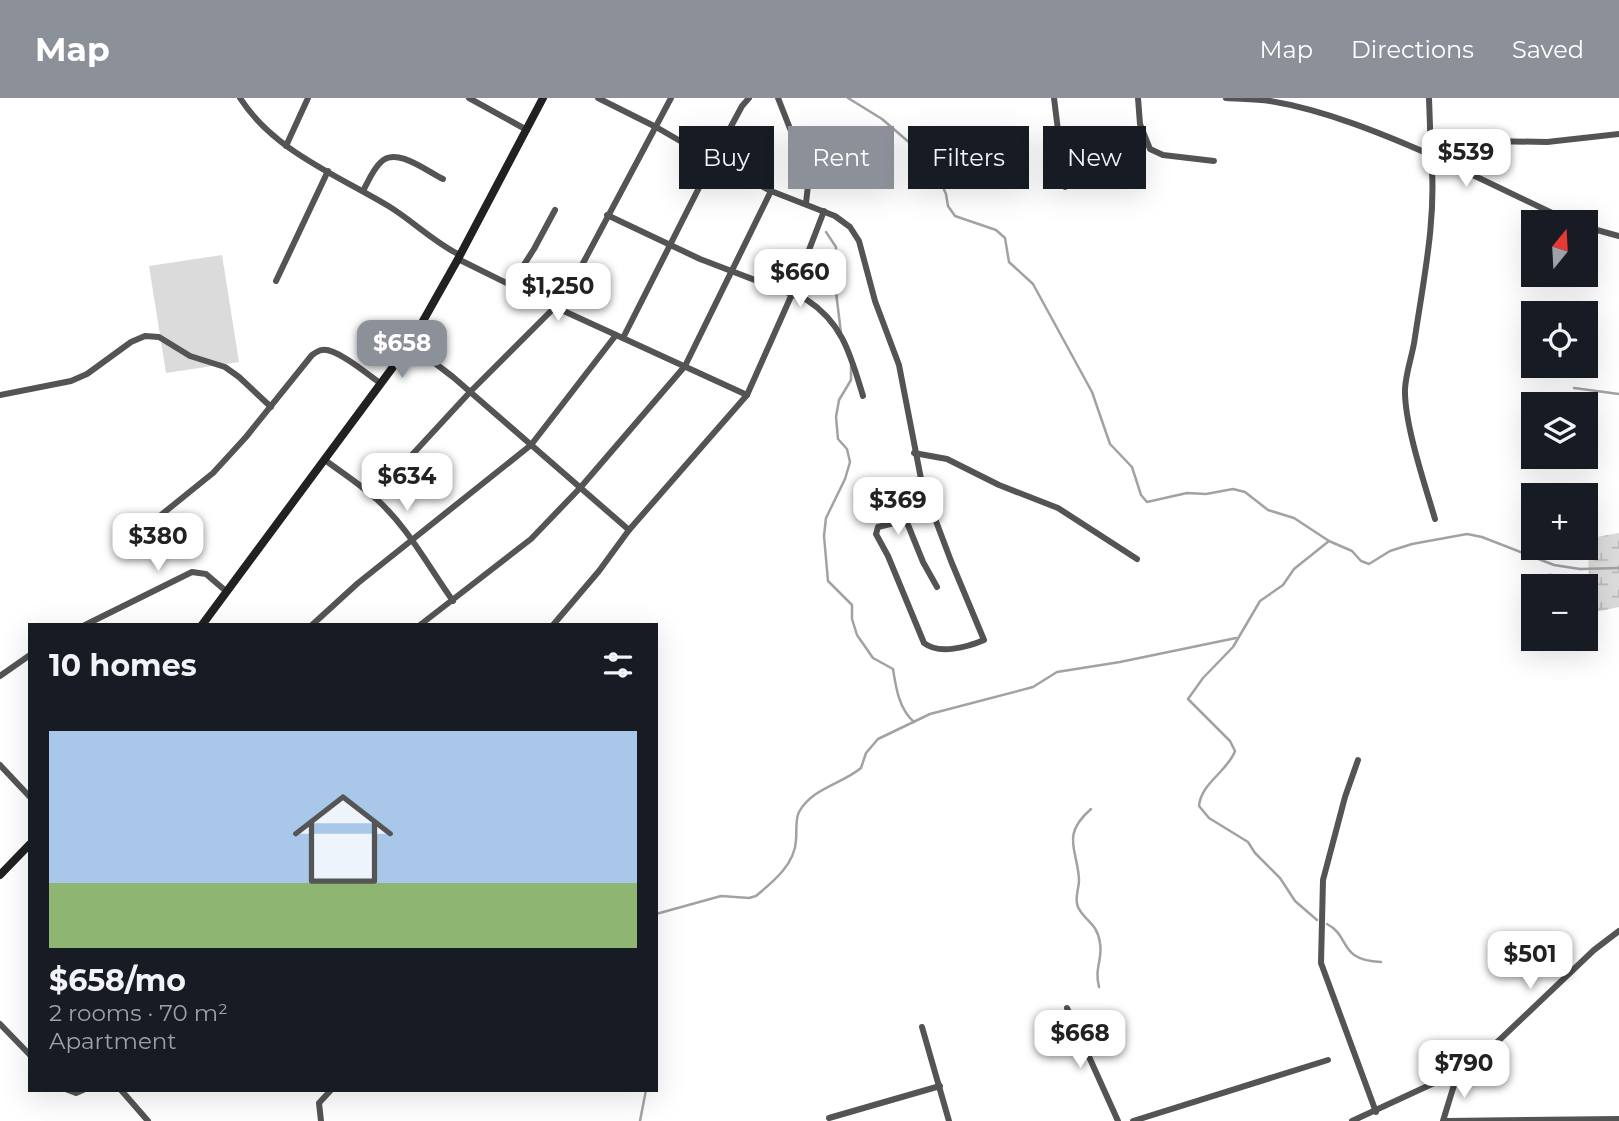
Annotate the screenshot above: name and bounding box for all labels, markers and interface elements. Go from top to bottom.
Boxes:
text: Map [35,29,110,69]
text: Map [1260,35,1313,64]
text: Directions [1351,35,1474,64]
text: Saved [1512,35,1584,64]
chip: Buy [679,126,774,189]
chip: Rent [788,126,894,189]
chip: Filters [908,126,1029,189]
chip: New [1043,126,1146,189]
pin: $539 [1425,130,1507,189]
text: $539 [1438,138,1494,166]
north arrow [1521,210,1598,287]
map controls [1521,210,1598,651]
pin: $660 [759,250,841,309]
text: $660 [770,258,830,286]
pin: $1,250 [501,264,615,323]
text: $1,250 [522,272,594,300]
button: locate [1521,301,1598,378]
pin: $658 [361,320,443,380]
text: $658 [373,329,431,357]
button: layers [1521,392,1598,469]
pin: $634 [366,454,448,513]
text: $634 [378,462,436,490]
pin: $369 [857,478,939,537]
button: + [1521,483,1598,560]
text: $369 [869,486,927,514]
pin: $380 [117,514,199,573]
text: $380 [128,522,188,550]
button: − [1521,574,1598,651]
icon: filters [599,646,637,684]
text: 10 homes [49,647,197,684]
icon: home [280,776,406,902]
pin: $501 [1489,932,1571,991]
text: $501 [1504,940,1556,968]
text: $658/mo [49,962,186,999]
text: 2 rooms · 70 m² [49,999,228,1027]
pin: $668 [1039,1010,1121,1070]
text: $668 [1050,1019,1110,1047]
text: Apartment [49,1027,177,1055]
pin: $790 [1423,1040,1505,1100]
text: $790 [1435,1049,1493,1077]

